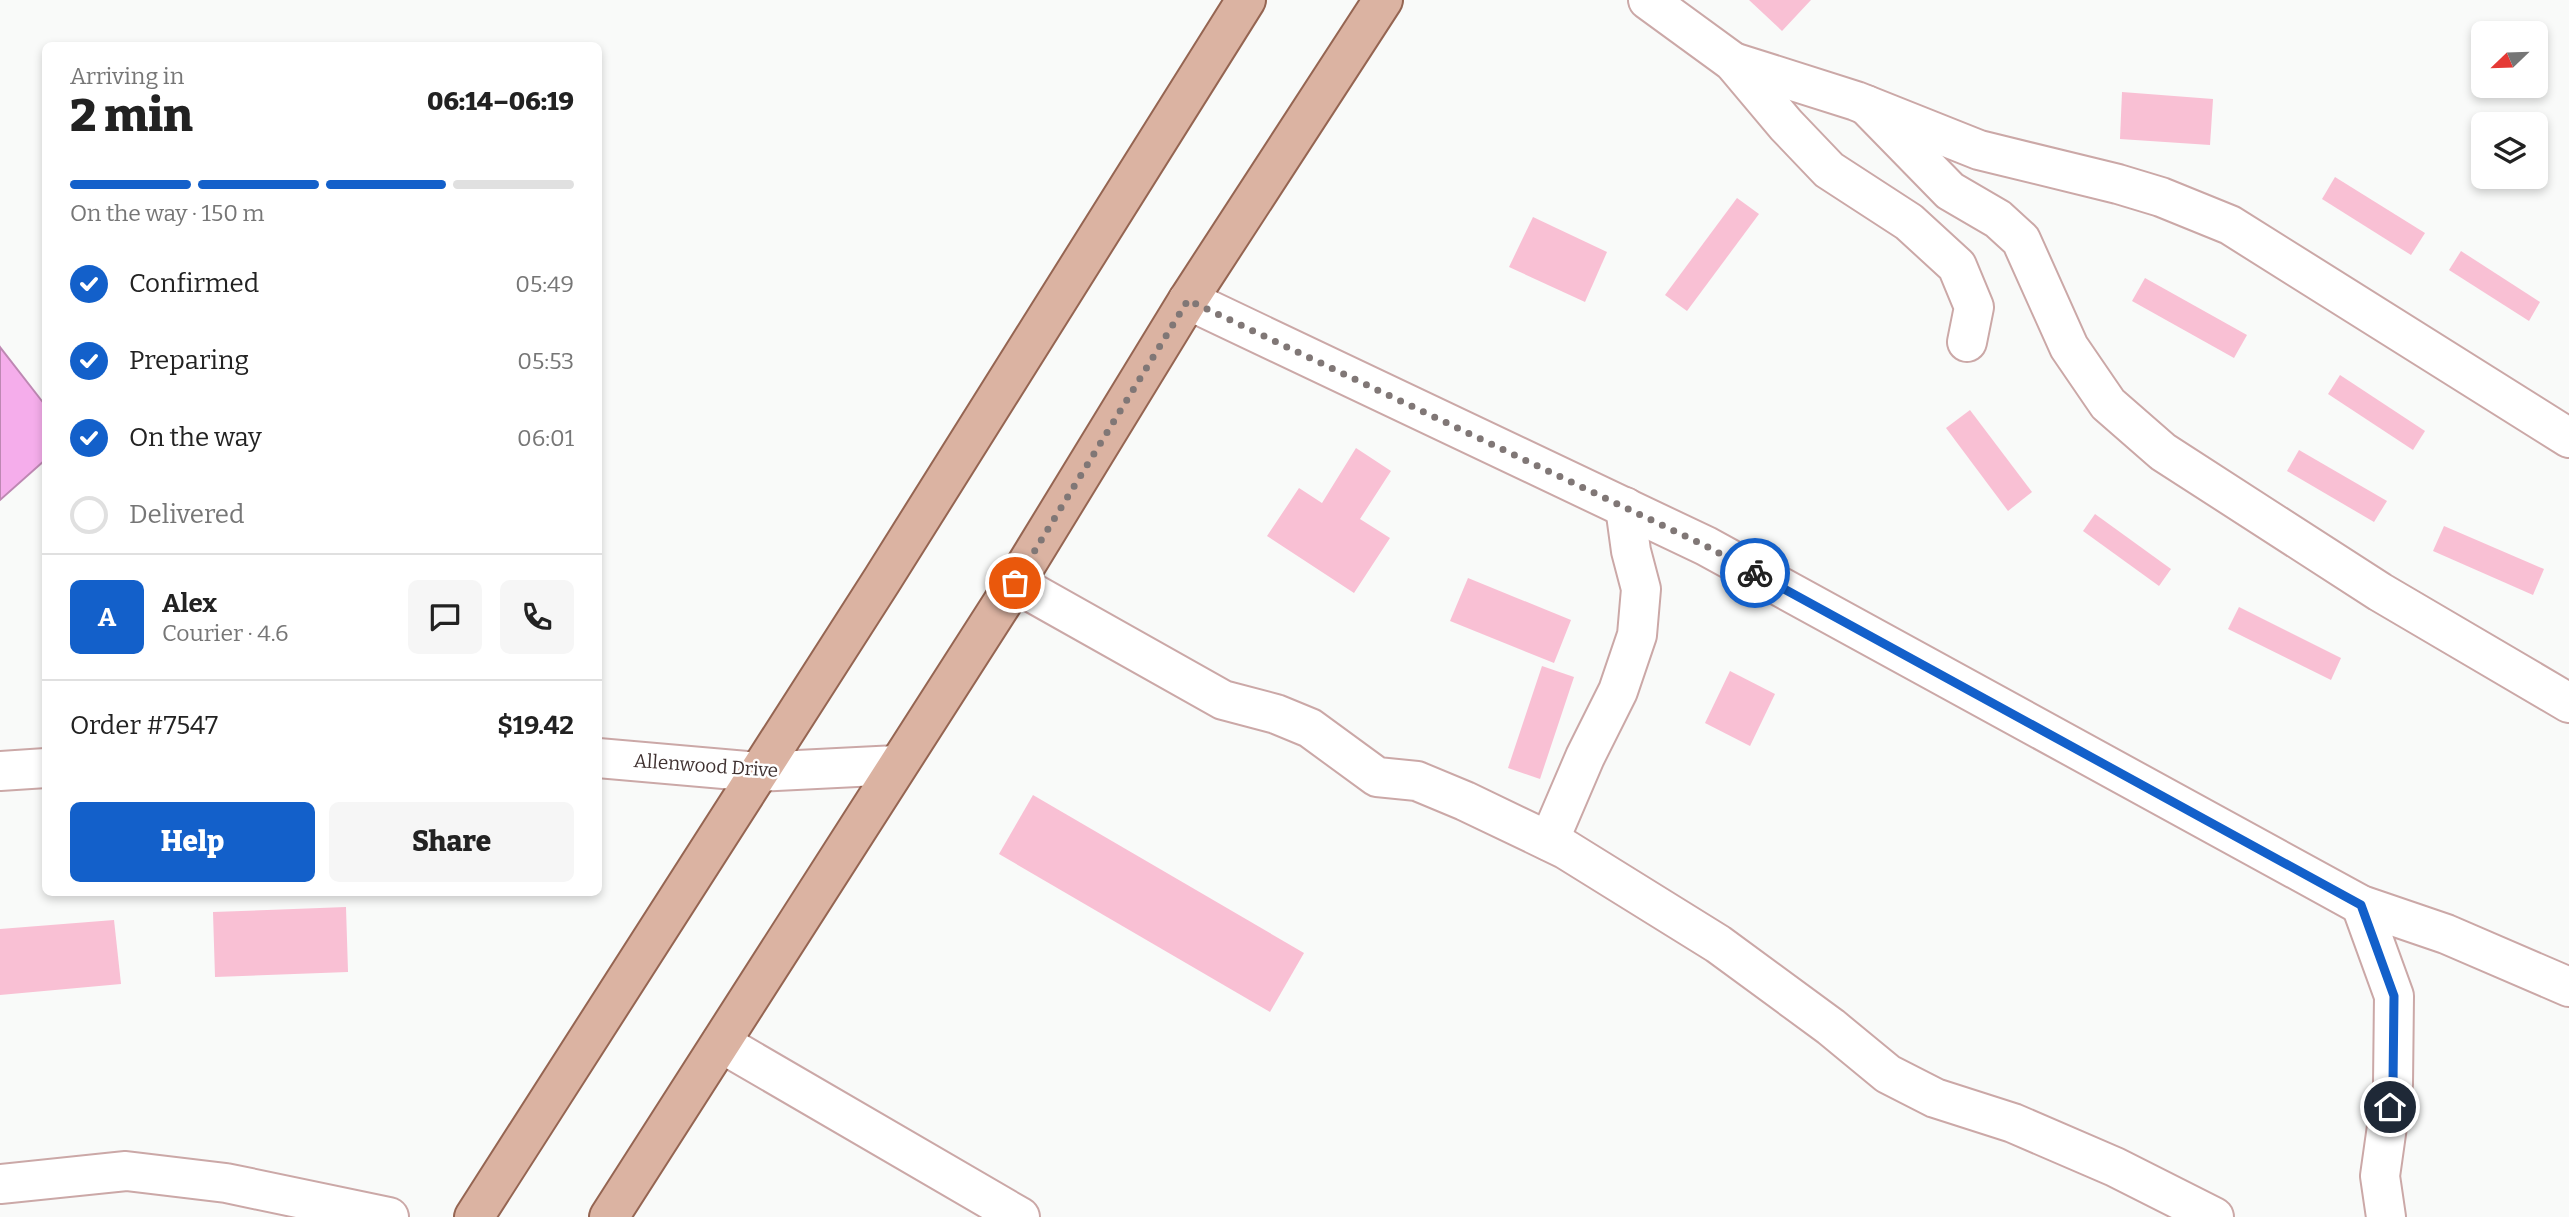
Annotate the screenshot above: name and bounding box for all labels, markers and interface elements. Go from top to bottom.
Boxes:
north arrow [2471,21,2548,98]
map controls [2471,21,2548,189]
text: Arriving in [70,62,184,90]
text: 06:14–06:19 [427,86,574,117]
text: 2 min [70,88,193,143]
button: layers [2471,112,2548,189]
text: On the way · 150 m [70,199,264,227]
icon: check [70,265,108,303]
text: Confirmed [129,268,259,299]
text: 05:49 [515,270,574,298]
icon: check [70,342,108,380]
text: Preparing [129,345,249,376]
text: 05:53 [517,347,574,375]
icon: check [70,419,108,457]
text: On the way [129,422,262,453]
text: 06:01 [517,424,574,452]
text: Delivered [129,499,244,530]
courier [1720,538,1790,608]
pin [985,553,1045,613]
icon: bike [1736,554,1774,592]
icon: bag [996,564,1034,602]
button: chat [408,580,482,654]
button: phone [500,580,574,654]
text: Alex [162,588,217,619]
text: A [98,602,116,633]
text: Courier · 4.6 [162,619,289,647]
text: Order #7547 [70,710,218,741]
text: $19.42 [497,710,574,741]
street label: Allenwood Drive [633,749,779,782]
button: Help [70,802,315,882]
button: Share [329,802,574,882]
pin [2360,1077,2420,1137]
icon: home [2371,1088,2409,1126]

